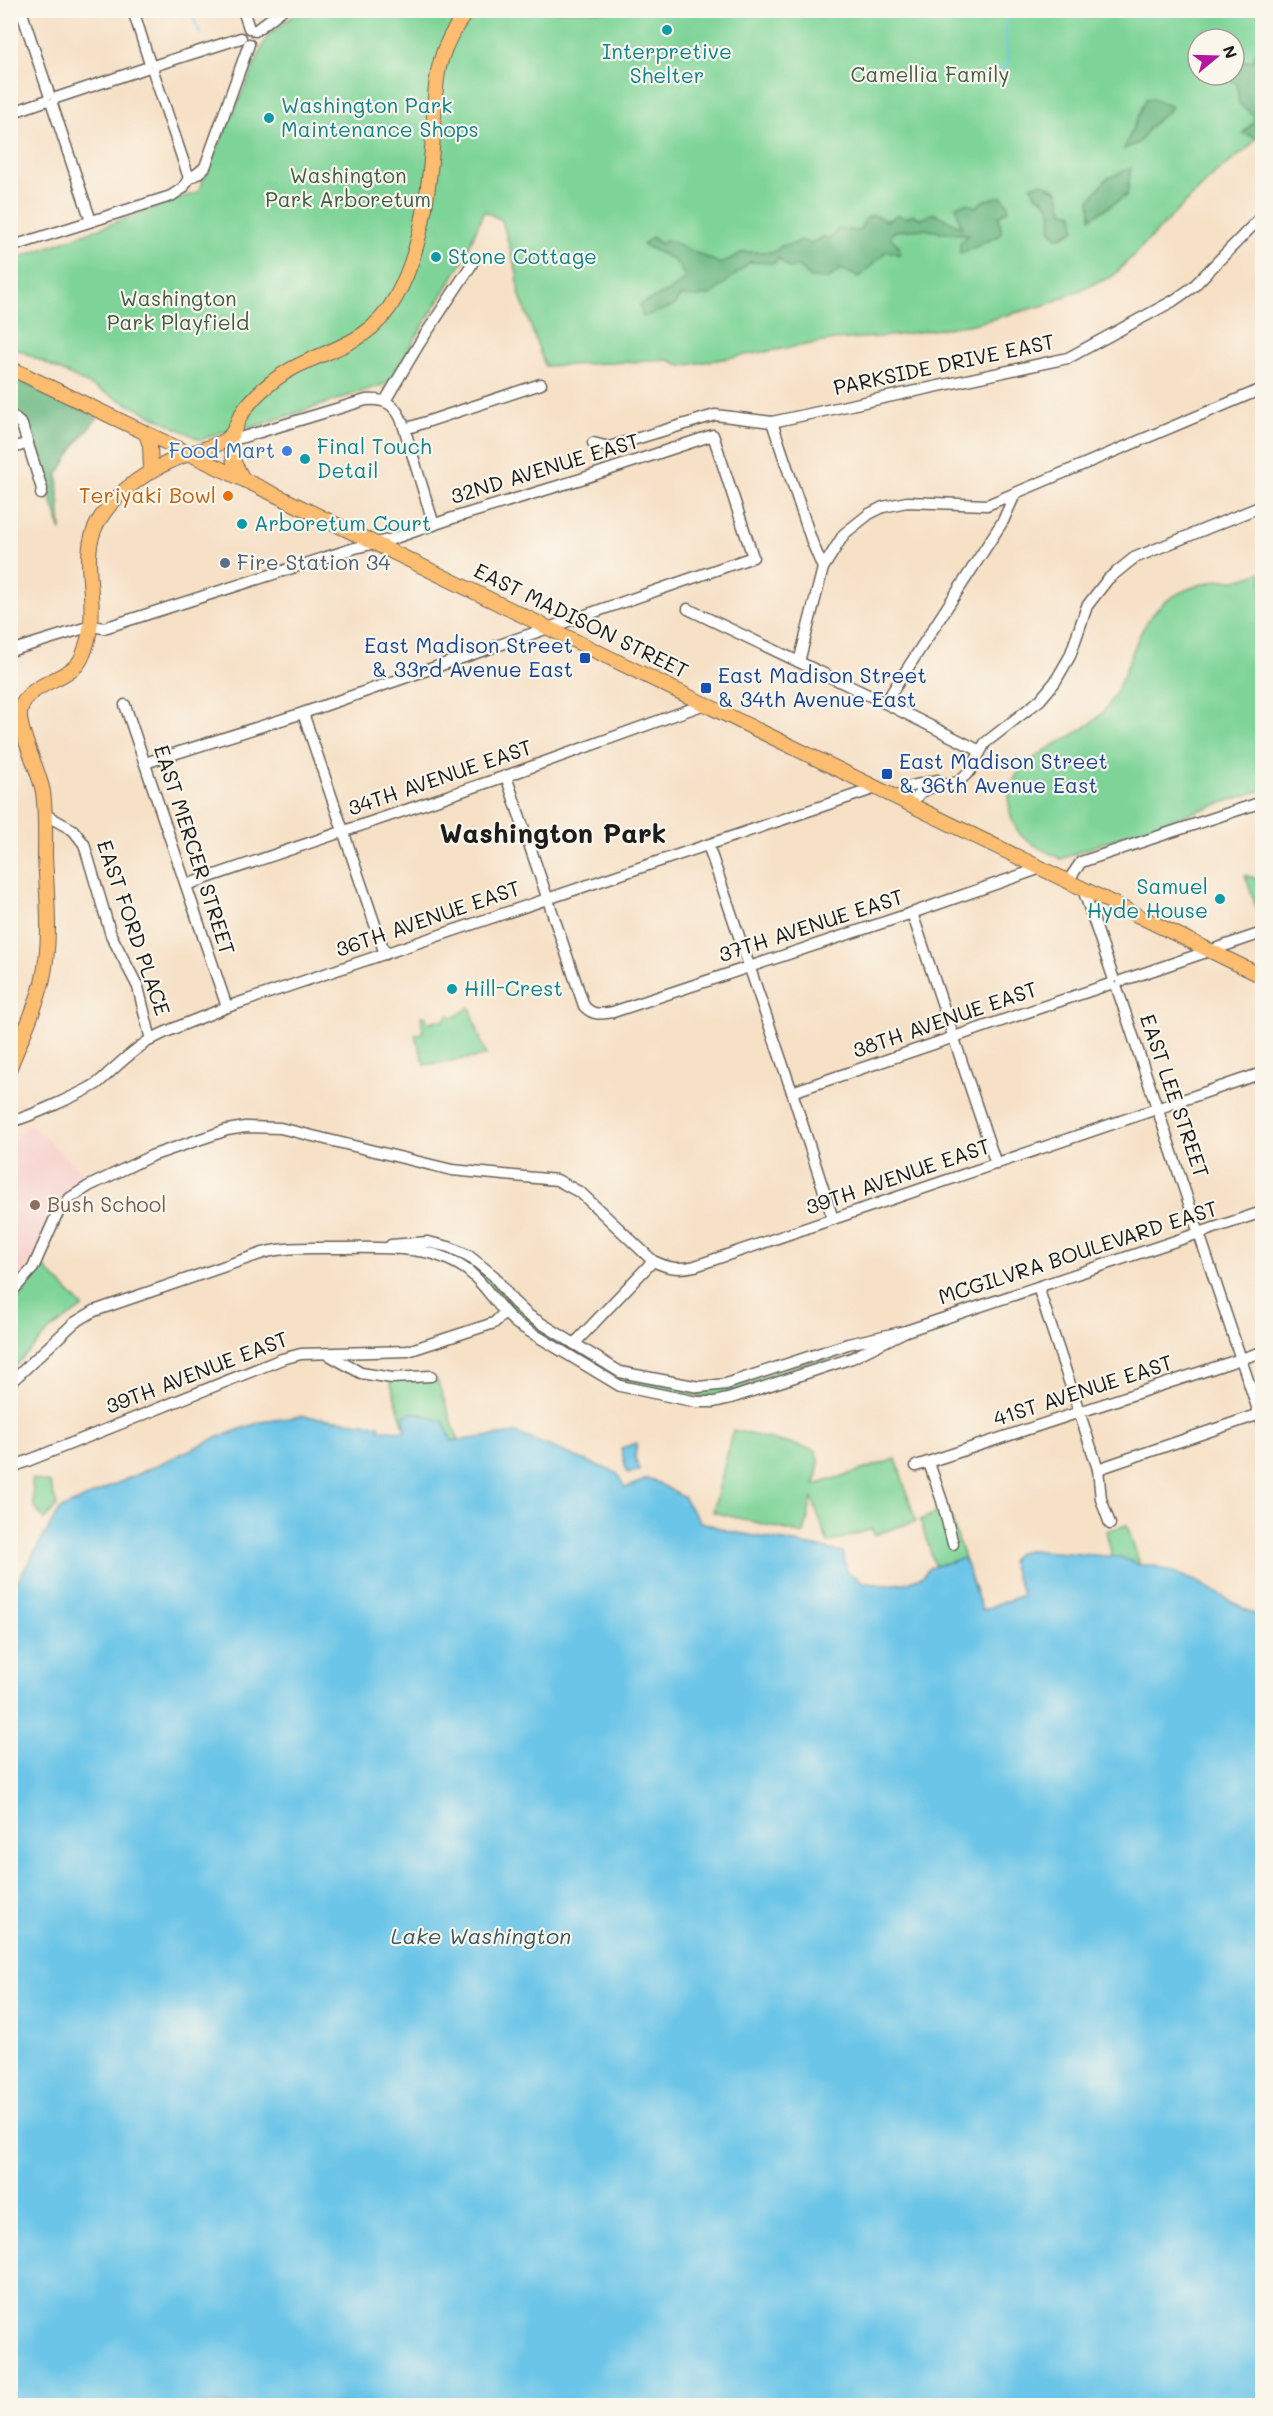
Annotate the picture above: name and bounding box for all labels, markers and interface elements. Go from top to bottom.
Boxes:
marker: Interpretive Shelter [660,23,674,37]
north arrow [1186,27,1246,87]
place label: Interpretive Shelter [602,37,732,88]
text: N [1219,43,1243,61]
park label: Camellia Family [851,60,1009,87]
place label: Washington Park Maintenance Shops [281,91,479,142]
marker: Washington Park Maintenance Shops [262,111,276,125]
park label: Washington Park Arboretum [265,161,431,212]
place label: Stone Cottage [448,242,597,269]
marker: Stone Cottage [429,250,443,264]
park label: Washington Park Playfield [107,284,249,335]
street label: PARKSIDE DRIVE EAST [831,327,1057,400]
street label: 32ND AVENUE EAST [447,426,642,509]
place label: Final Touch Detail [317,432,432,483]
place label: Food Mart [169,436,275,463]
marker: Food Mart [280,444,294,458]
marker: Final Touch Detail [298,452,312,466]
place label: Teriyaki Bowl [79,481,216,508]
marker: Teriyaki Bowl [221,489,235,503]
place label: Arboretum Court [254,509,431,536]
marker: Arboretum Court [235,517,249,531]
place label: Fire Station 34 [237,548,391,575]
marker: Fire Station 34 [218,556,232,570]
street label: EAST MADISON STREET [470,556,693,683]
place label: East Madison Street & 33rd Avenue East [364,631,573,682]
marker: East Madison Street & 33rd Avenue East [578,651,592,665]
place label: East Madison Street & 34th Avenue East [718,661,927,712]
marker: East Madison Street & 34th Avenue East [699,681,713,695]
street label: 34TH AVENUE EAST [344,732,535,821]
street label: EAST MERCER STREET [149,741,242,958]
place label: East Madison Street & 36th Avenue East [899,747,1108,798]
marker: East Madison Street & 36th Avenue East [880,767,894,781]
district label: Washington Park [440,815,666,850]
street label: EAST FORD PLACE [92,836,177,1019]
place label: Samuel Hyde House [1087,872,1208,923]
street label: 36TH AVENUE EAST [332,873,523,962]
street label: 37TH AVENUE EAST [715,882,906,967]
marker: Samuel Hyde House [1213,892,1227,906]
place label: Hill-Crest [464,974,563,1001]
street label: 38TH AVENUE EAST [849,974,1040,1063]
marker: Hill-Crest [445,982,459,996]
street label: EAST LEE STREET [1135,1010,1216,1181]
street label: 39TH AVENUE EAST [802,1131,993,1220]
place label: Bush School [47,1190,167,1217]
street label: MCGILVRA BOULEVARD EAST [934,1194,1221,1310]
marker: Bush School [28,1198,42,1212]
street label: 39TH AVENUE EAST [101,1324,292,1419]
street label: 41ST AVENUE EAST [989,1348,1176,1431]
water label: Lake Washington [391,1921,571,1950]

